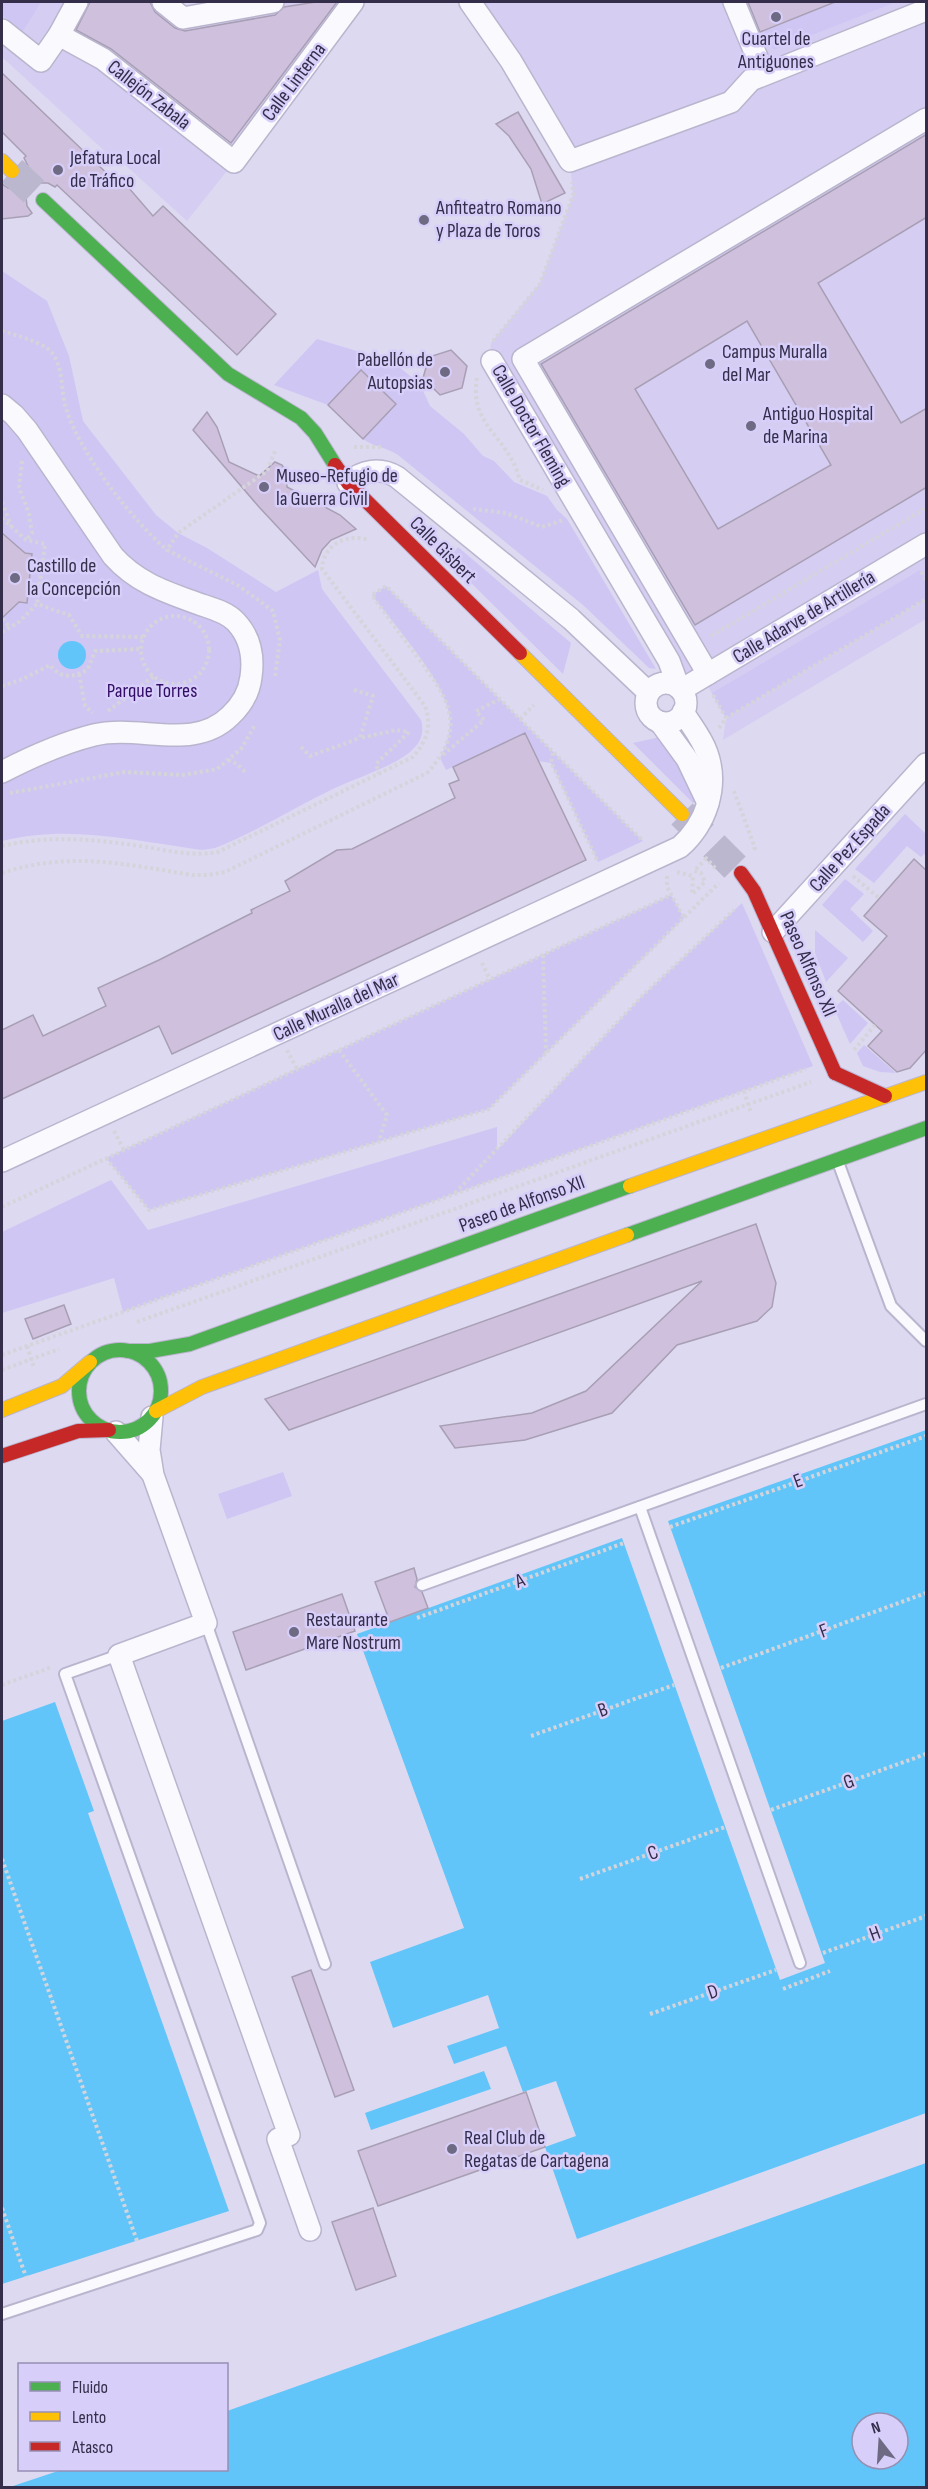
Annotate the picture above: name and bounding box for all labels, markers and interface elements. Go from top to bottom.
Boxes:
marker: Cuartel de Antiguones [769,10,783,24]
place label: Cuartel de Antiguones [737,27,814,74]
street label: Calle Linterna [257,38,331,126]
street label: Callejón Zabala [102,55,196,135]
place label: Jefatura Local de Tráfico [69,146,161,193]
marker: Jefatura Local de Tráfico [51,163,65,177]
place label: Anfiteatro Romano y Plaza de Toros [435,196,562,243]
marker: Anfiteatro Romano y Plaza de Toros [417,213,431,227]
place label: Campus Muralla del Mar [722,340,827,387]
place label: Pabellón de Autopsias [357,348,433,395]
marker: Campus Muralla del Mar [703,357,717,371]
street label: Calle Doctor Fleming [486,361,576,491]
marker: Pabellón de Autopsias [438,365,452,379]
place label: Antiguo Hospital de Marina [762,402,873,449]
marker: Antiguo Hospital de Marina [744,419,758,433]
place label: Museo-Refugio de la Guerra Civil [276,464,398,511]
marker: Museo-Refugio de la Guerra Civil [257,480,271,494]
street label: Calle Gisbert [404,511,482,589]
place label: Castillo de la Concepción [27,554,121,601]
street label: Calle Adarve de Artillería [729,565,879,669]
marker: Castillo de la Concepción [8,571,22,585]
park label: Parque Torres [107,679,197,703]
street label: Calle Pez Espada [804,799,896,897]
street label: Paseo Alfonso XII [774,908,842,1020]
street label: Calle Muralla del Mar [269,967,403,1047]
street label: Paseo de Alfonso XII [456,1170,588,1238]
street label: E [790,1468,806,1494]
street label: A [511,1568,529,1594]
place label: Restaurante Mare Nostrum [306,1608,401,1655]
street label: F [816,1618,832,1644]
marker: Restaurante Mare Nostrum [287,1625,301,1639]
street label: B [595,1697,611,1723]
street label: G [840,1769,858,1795]
street label: C [644,1840,662,1866]
street label: H [866,1921,884,1947]
street label: D [704,1979,722,2005]
place label: Real Club de Regatas de Cartagena [464,2126,609,2173]
marker: Real Club de Regatas de Cartagena [445,2142,459,2156]
legend [18,2363,228,2471]
text: Fluido [72,2377,108,2398]
text: Lento [72,2407,106,2428]
north arrow [850,2411,910,2471]
text: N [869,2418,883,2438]
text: Atasco [71,2437,113,2458]

